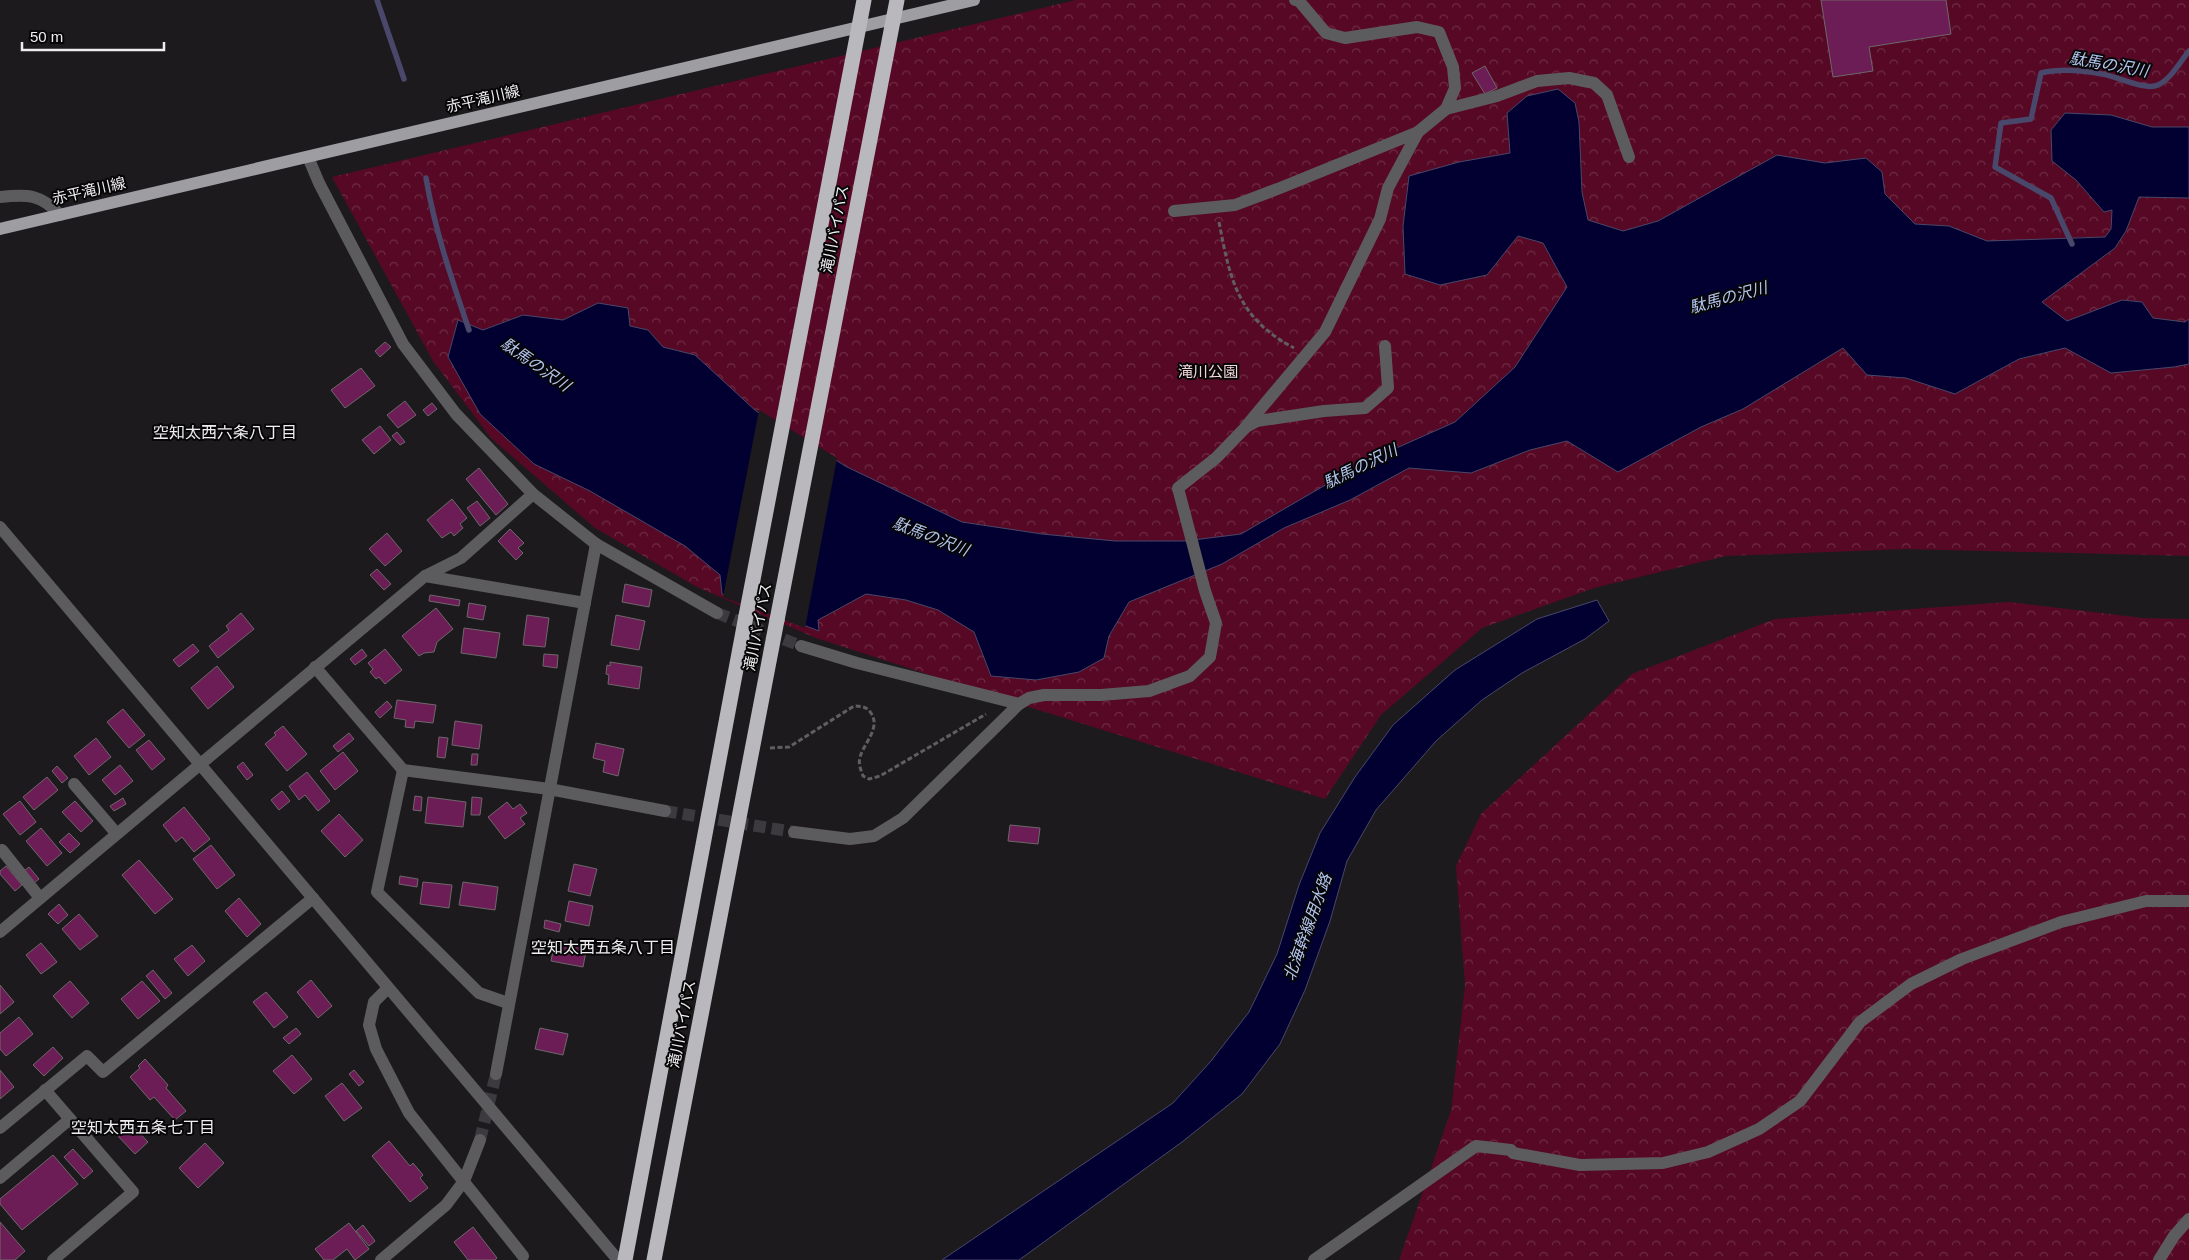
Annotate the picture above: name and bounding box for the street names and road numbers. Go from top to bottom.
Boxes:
street label: 赤平滝川線 [444,82,521,115]
street label: 赤平滝川線 [50,174,127,207]
street label: 滝川バイパス [818,183,851,275]
street label: 滝川バイパス [741,581,774,673]
street label: 滝川バイパス [665,978,698,1070]

